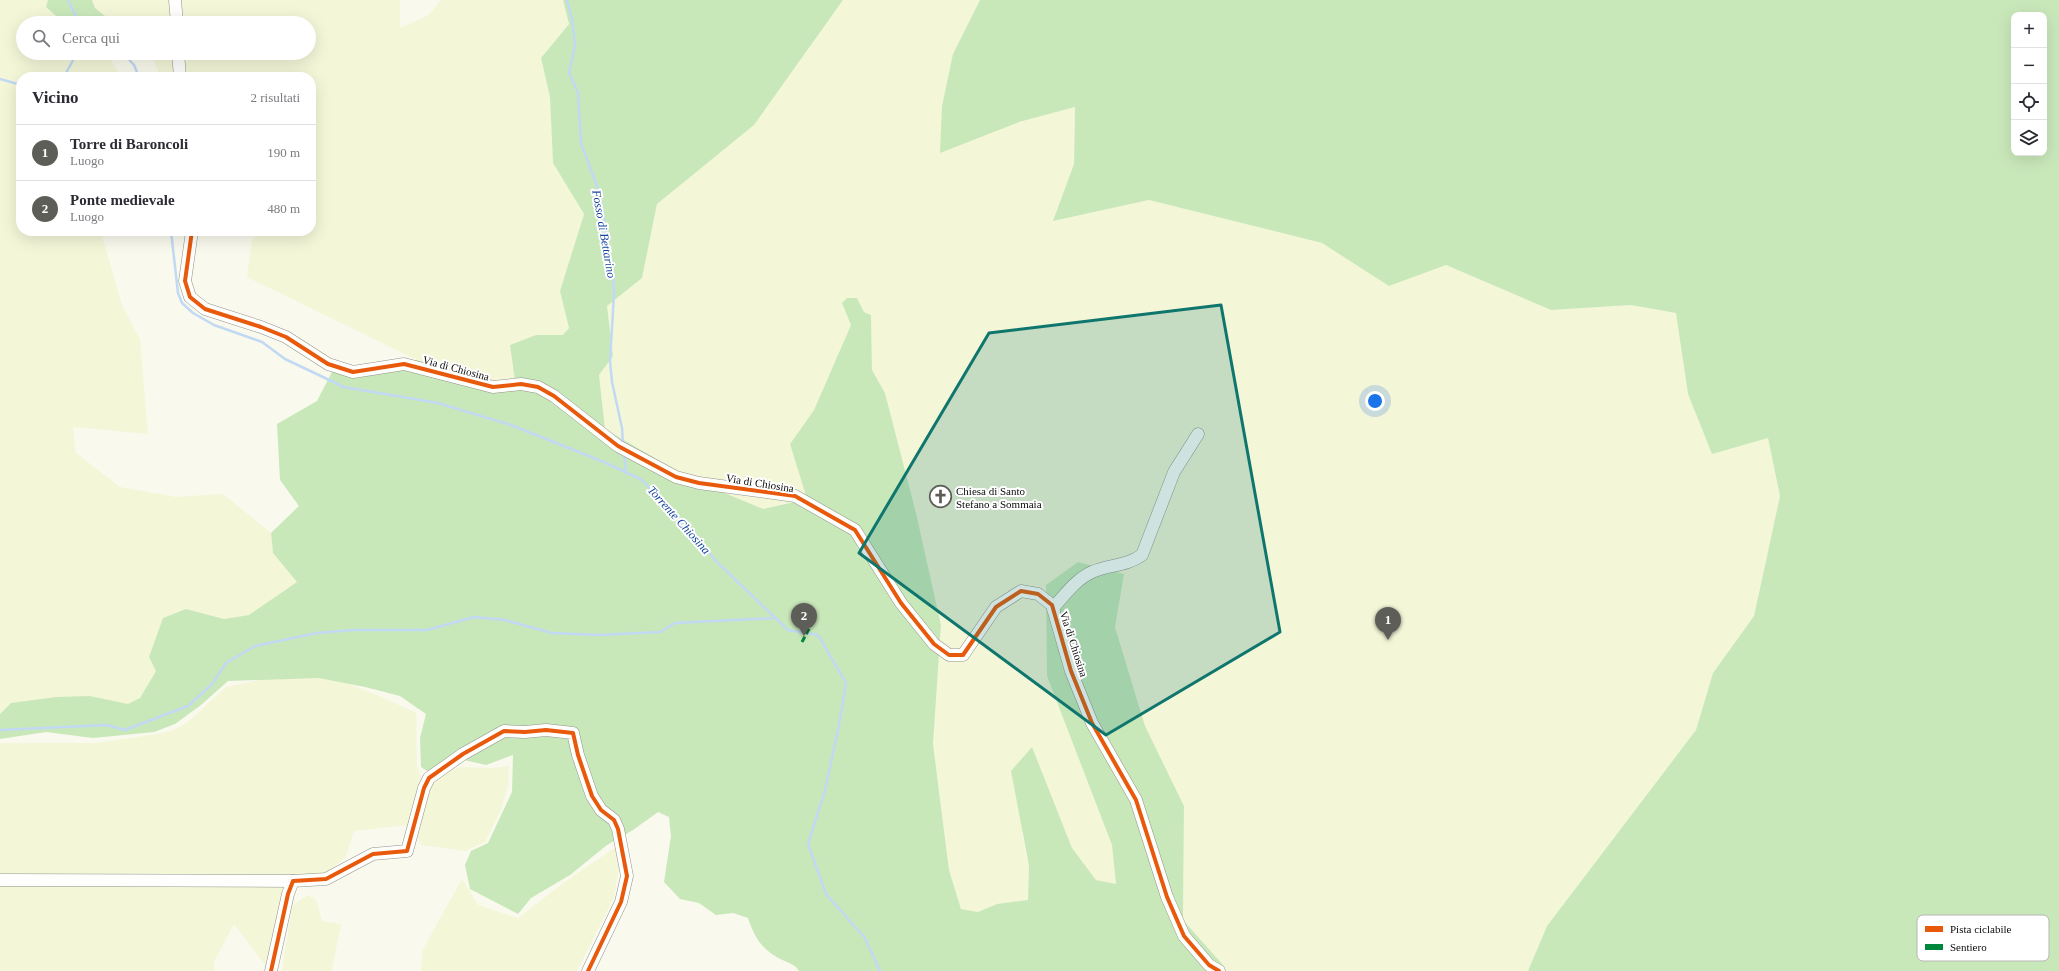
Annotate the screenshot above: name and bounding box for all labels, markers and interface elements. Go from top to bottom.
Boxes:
map controls [2011,12,2047,156]
button: + [2011,12,2047,48]
search box [16,16,316,60]
icon: search [30,27,52,49]
text: Cerca qui [62,30,120,46]
button: − [2011,48,2047,84]
button: locate [2011,84,2047,120]
text: Vicino [32,88,79,107]
text: 2 risultati [251,90,300,105]
button: layers [2011,120,2047,156]
text: Torre di Baroncoli [70,136,188,152]
text: 1 [42,145,48,160]
text: 190 m [267,145,300,160]
text: Luogo [70,153,104,168]
water label: Fosso di Bettarino [589,188,619,279]
text: Ponte medievale [70,192,175,208]
text: 2 [42,201,48,216]
text: 480 m [267,201,300,216]
text: Luogo [70,209,104,224]
street label: Via di Chiosina [421,353,491,383]
your location [1365,391,1385,411]
street label: Via di Chiosina [725,472,795,494]
water label: Torrente Chiosina [645,483,713,557]
church icon: Chiesa di Santo Stefano a Sommaia [928,484,954,510]
place label: Chiesa di Santo Stefano a Sommaia [956,485,1042,510]
pin: 2 [791,603,817,636]
pin: 1 [1375,607,1401,640]
street label: Via di Chiosina [1058,610,1090,678]
legend [1917,915,2049,961]
text: Pista ciclabile [1950,923,2012,935]
text: Sentiero [1950,941,1987,953]

